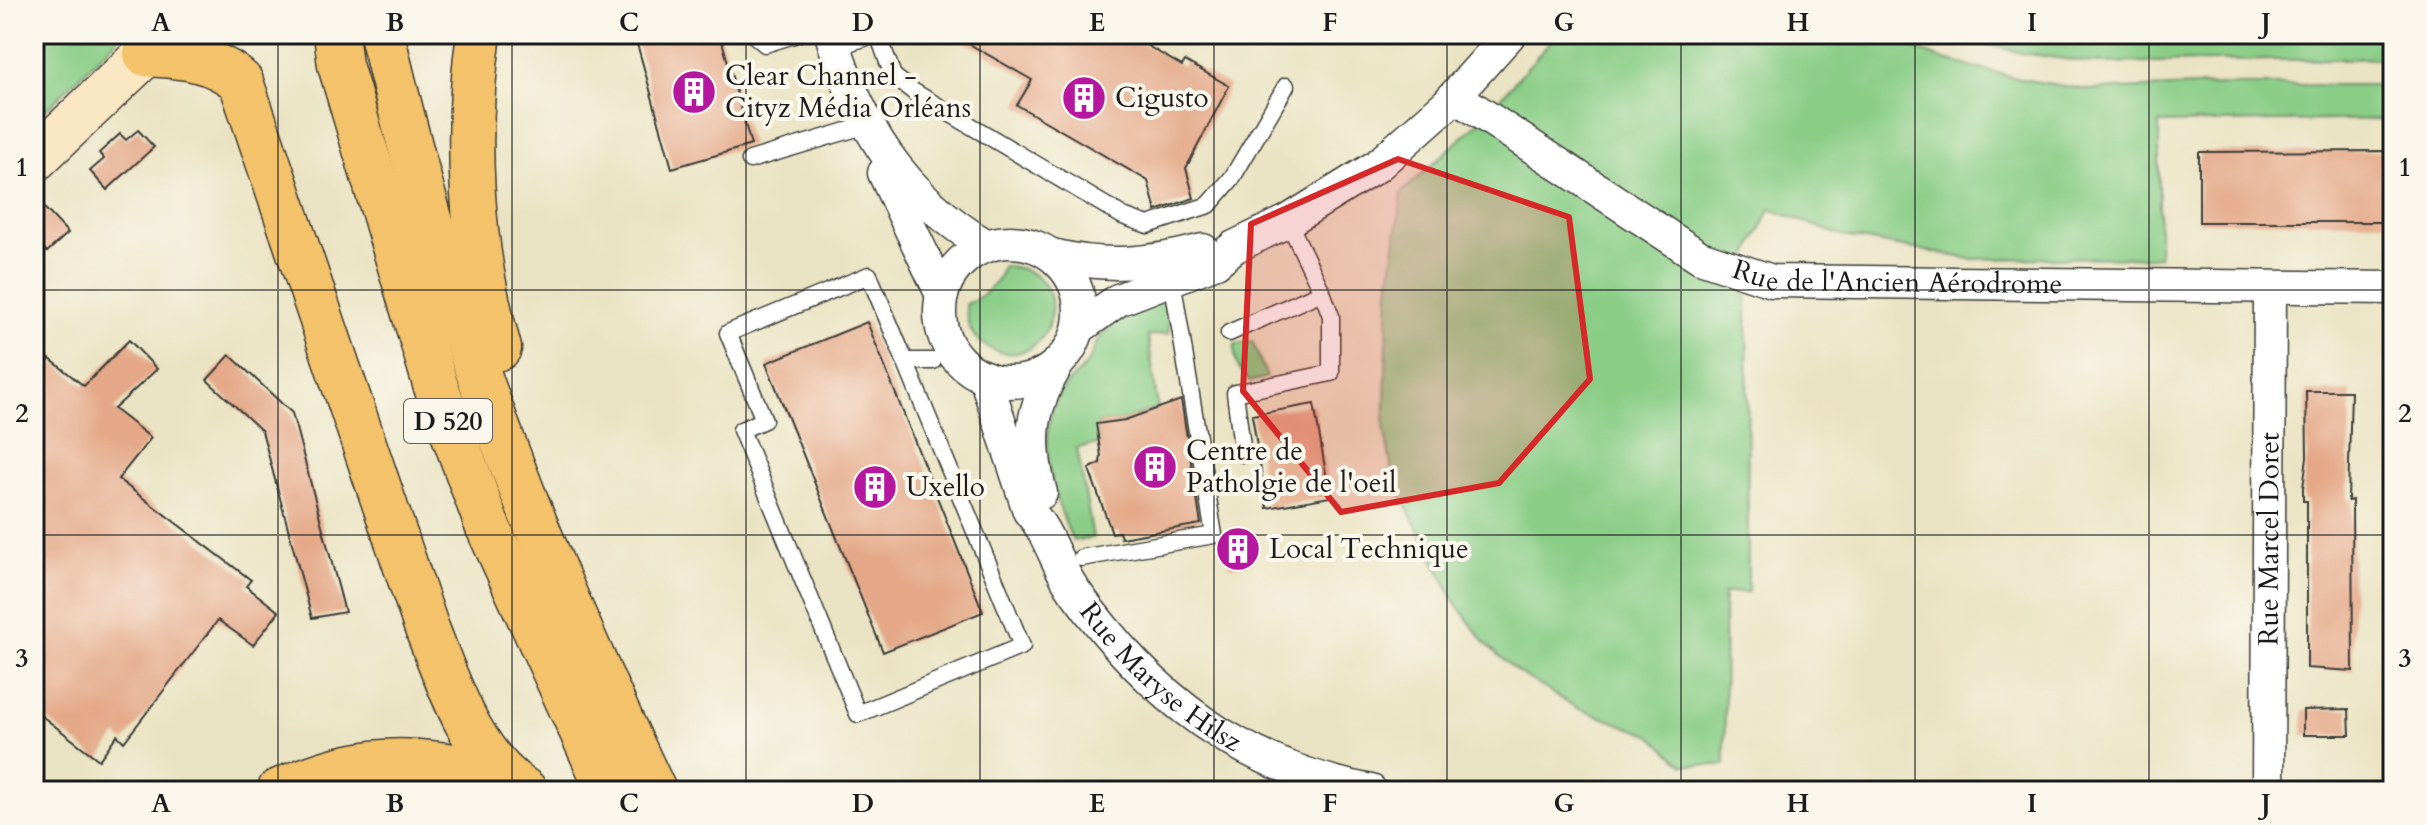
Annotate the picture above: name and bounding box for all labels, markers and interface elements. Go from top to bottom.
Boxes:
text: A [151,5,171,40]
text: B [386,5,404,40]
text: C [619,5,639,40]
text: D [852,5,874,40]
text: E [1089,5,1105,40]
text: F [1322,5,1338,40]
text: G [1553,5,1575,40]
text: H [1787,5,1810,40]
text: I [2027,5,2037,40]
text: J [2257,5,2271,40]
place label: Clear Channel - Cityz Média Orléans [725,57,971,127]
building icon: Clear Channel - Cityz Média Orléans [670,68,718,116]
building icon: Cigusto [1060,74,1108,122]
place label: Cigusto [1115,79,1209,117]
text: 1 [15,150,29,185]
text: 1 [2398,150,2412,185]
street label: Rue de l'Ancien Aérodrome [1728,250,2063,303]
text: 2 [15,396,29,431]
text: 2 [2398,396,2412,431]
road number: D 520 [404,399,492,443]
place label: Centre de Patholgie de l'oeil [1186,432,1396,502]
street label: Rue Marcel Doret [2250,432,2288,646]
building icon: Centre de Patholgie de l'oeil [1131,443,1179,491]
building icon: Uxello [851,463,899,511]
place label: Uxello [906,468,985,506]
building icon: Local Technique [1214,525,1262,573]
place label: Local Technique [1269,530,1469,568]
street label: Rue Maryse Hilsz [1070,594,1249,761]
text: 3 [15,641,29,676]
text: 3 [2398,641,2412,676]
text: A [151,786,171,821]
text: B [386,786,404,821]
text: C [619,786,639,821]
text: D [852,786,874,821]
text: E [1089,786,1105,821]
text: F [1322,786,1338,821]
text: G [1553,786,1575,821]
text: H [1787,786,1810,821]
text: I [2027,786,2037,821]
text: J [2257,786,2271,821]

